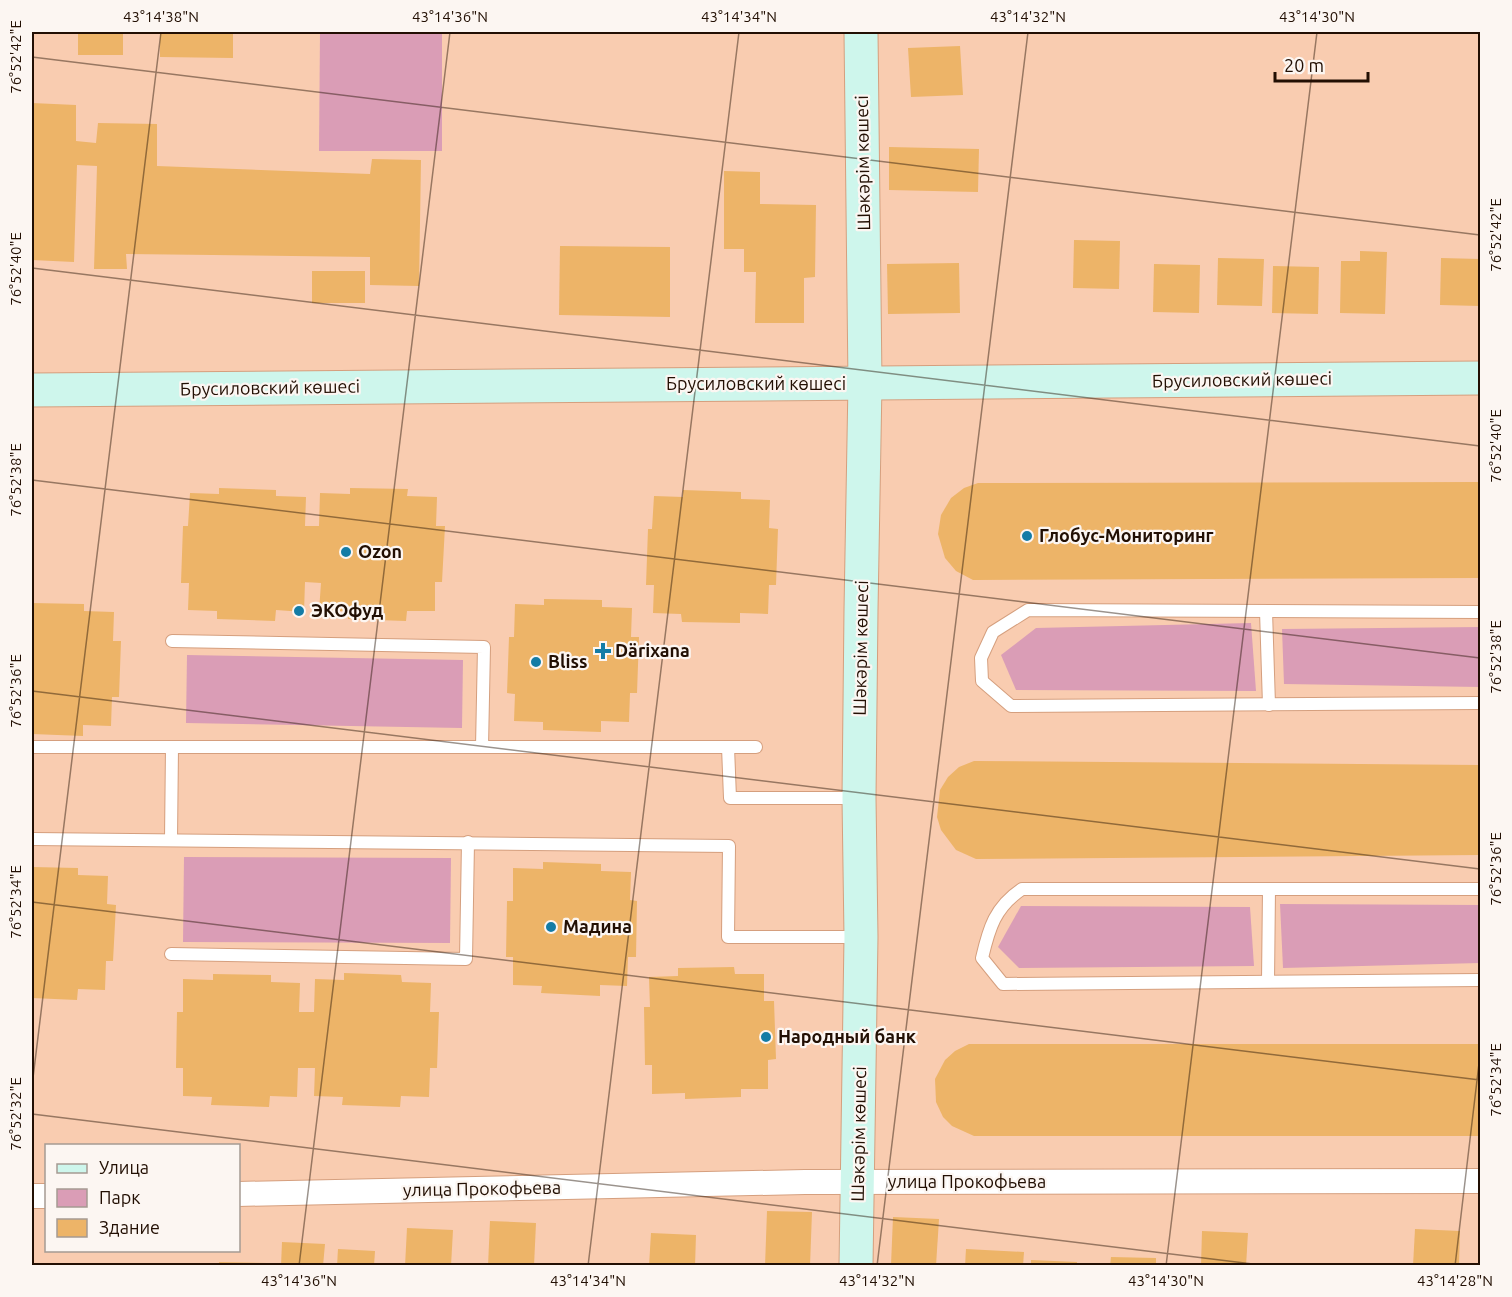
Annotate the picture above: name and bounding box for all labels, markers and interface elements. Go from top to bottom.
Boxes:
text: 43°14'38"N [123,8,199,25]
text: 43°14'36"N [412,8,488,25]
text: 43°14'34"N [701,8,777,25]
text: 43°14'32"N [990,8,1066,25]
text: 43°14'30"N [1279,8,1355,25]
text: 76°52'42"E [7,20,24,94]
scale bar [1275,45,1368,83]
text: 20 m [1284,55,1324,75]
street label: Шәкәрім көшесі [851,95,873,231]
text: 76°52'42"E [1487,198,1504,272]
text: 76°52'40"E [7,232,24,306]
street label: Брусиловский көшесі [1152,367,1332,391]
street label: Брусиловский көшесі [666,373,846,393]
street label: Брусиловский көшесі [180,375,360,399]
text: 76°52'40"E [1487,409,1504,483]
text: 76°52'38"E [7,443,24,517]
place label: Глобус-Мониторинг [1039,525,1214,545]
marker: Глобус-Мониторинг [1020,529,1034,543]
place label: Ozon [358,541,402,561]
marker: Ozon [339,545,353,559]
street label: Шәкәрім көшесі [849,580,871,716]
place label: ЭКОфуд [311,600,383,620]
marker: ЭКОфуд [292,604,306,618]
text: 76°52'38"E [1487,620,1504,694]
place label: Därixana [615,640,690,660]
marker: Därixana [596,644,610,658]
place label: Bliss [548,651,587,671]
text: 76°52'36"E [7,654,24,728]
marker: Bliss [529,655,543,669]
text: 76°52'36"E [1487,832,1504,906]
text: 76°52'34"E [7,865,24,939]
place label: Мадина [563,916,632,936]
marker: Мадина [544,920,558,934]
place label: Народный банк [778,1026,917,1046]
marker: Народный банк [759,1030,773,1044]
text: 76°52'34"E [1487,1043,1504,1117]
street label: Шәкәрім көшесі [847,1066,869,1202]
text: 76°52'32"E [7,1077,24,1151]
legend [45,1144,240,1252]
text: Улица [99,1157,149,1177]
street label: улица Прокофьева [888,1171,1046,1191]
street label: улица Прокофьева [403,1177,561,1199]
text: Парк [99,1187,140,1207]
text: Здание [99,1217,160,1237]
text: 43°14'36"N [261,1272,337,1289]
text: 43°14'34"N [550,1272,626,1289]
text: 43°14'32"N [839,1272,915,1289]
text: 43°14'30"N [1128,1272,1204,1289]
text: 43°14'28"N [1417,1272,1493,1289]

